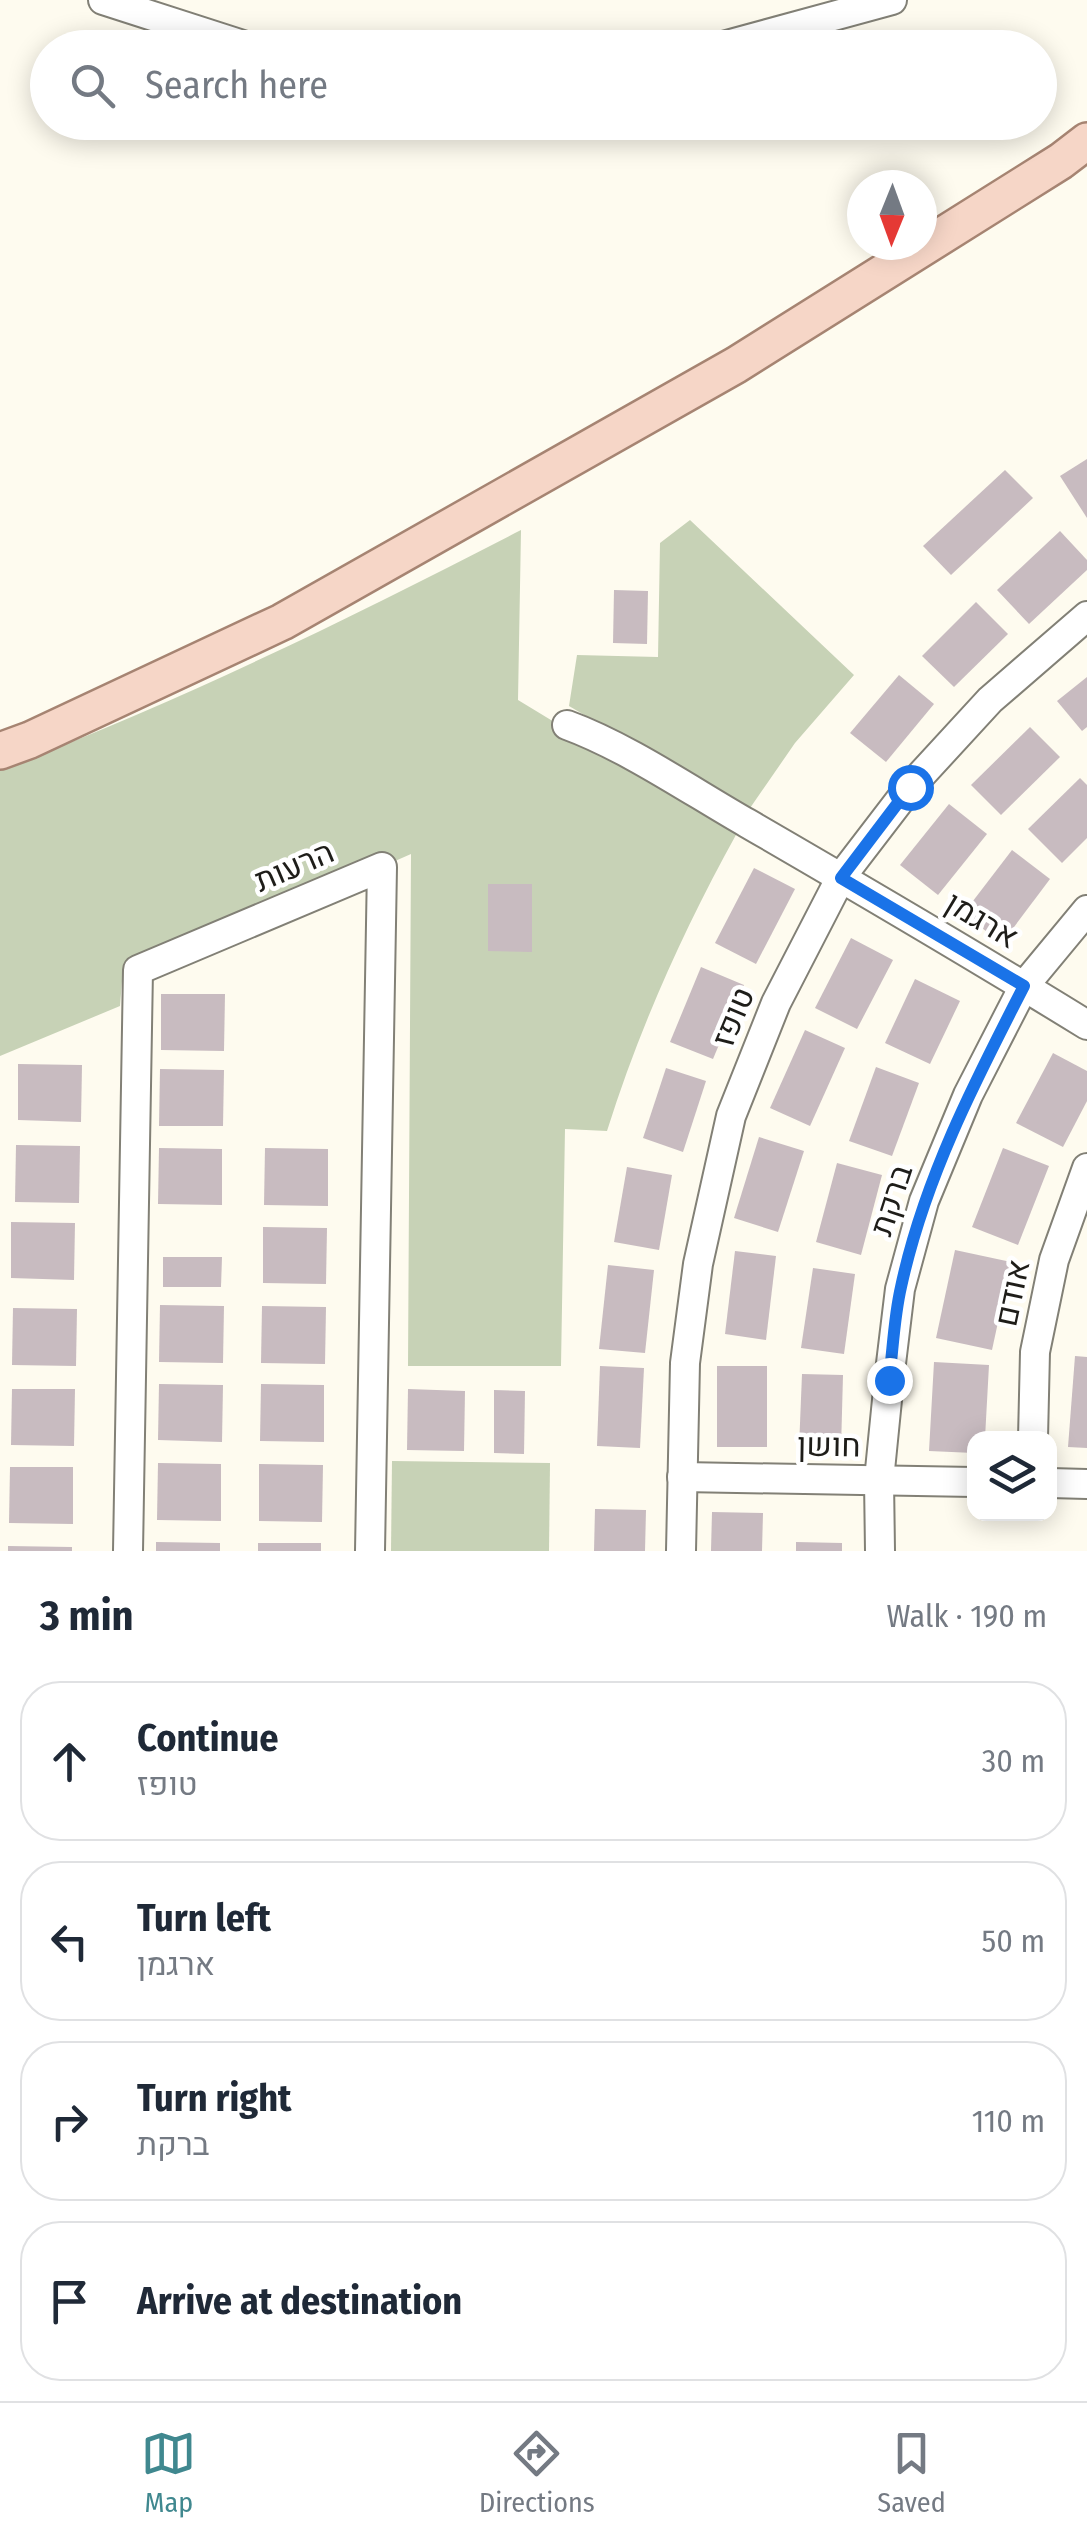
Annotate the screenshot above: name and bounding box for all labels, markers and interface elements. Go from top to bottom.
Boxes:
search box [30,30,1057,140]
icon: search [65,58,120,113]
text: Search here [145,62,328,108]
north arrow [847,170,937,260]
route start [888,765,934,811]
street label: הרעות [249,832,339,900]
street label: ארגמן [939,884,1025,956]
street label: טופז [704,982,762,1052]
street label: ברקת [862,1160,920,1240]
street label: אודם [986,1256,1038,1330]
route end [867,1358,913,1404]
street label: חושן [797,1425,861,1465]
map controls [967,1431,1057,1521]
button: layers [967,1431,1057,1521]
text: 3 min [40,1591,134,1641]
text: Walk · 190 m [887,1597,1047,1635]
text: Continue [137,1715,278,1761]
icon: ahead [42,1734,97,1789]
text: 30 m [982,1742,1045,1780]
text: טופז [137,1765,198,1803]
text: Turn left [137,1895,271,1941]
icon: left [42,1914,97,1969]
text: 50 m [982,1922,1045,1960]
text: ארגמן [137,1945,215,1983]
text: Turn right [137,2075,291,2121]
icon: right [42,2094,97,2149]
text: 110 m [972,2102,1045,2140]
text: ברקת [137,2125,209,2163]
icon: arrive [42,2274,97,2329]
text: Arrive at destination [137,2278,462,2324]
tab: Map [141,2426,196,2519]
tab: Directions [479,2426,595,2519]
tab: Saved [877,2426,946,2519]

